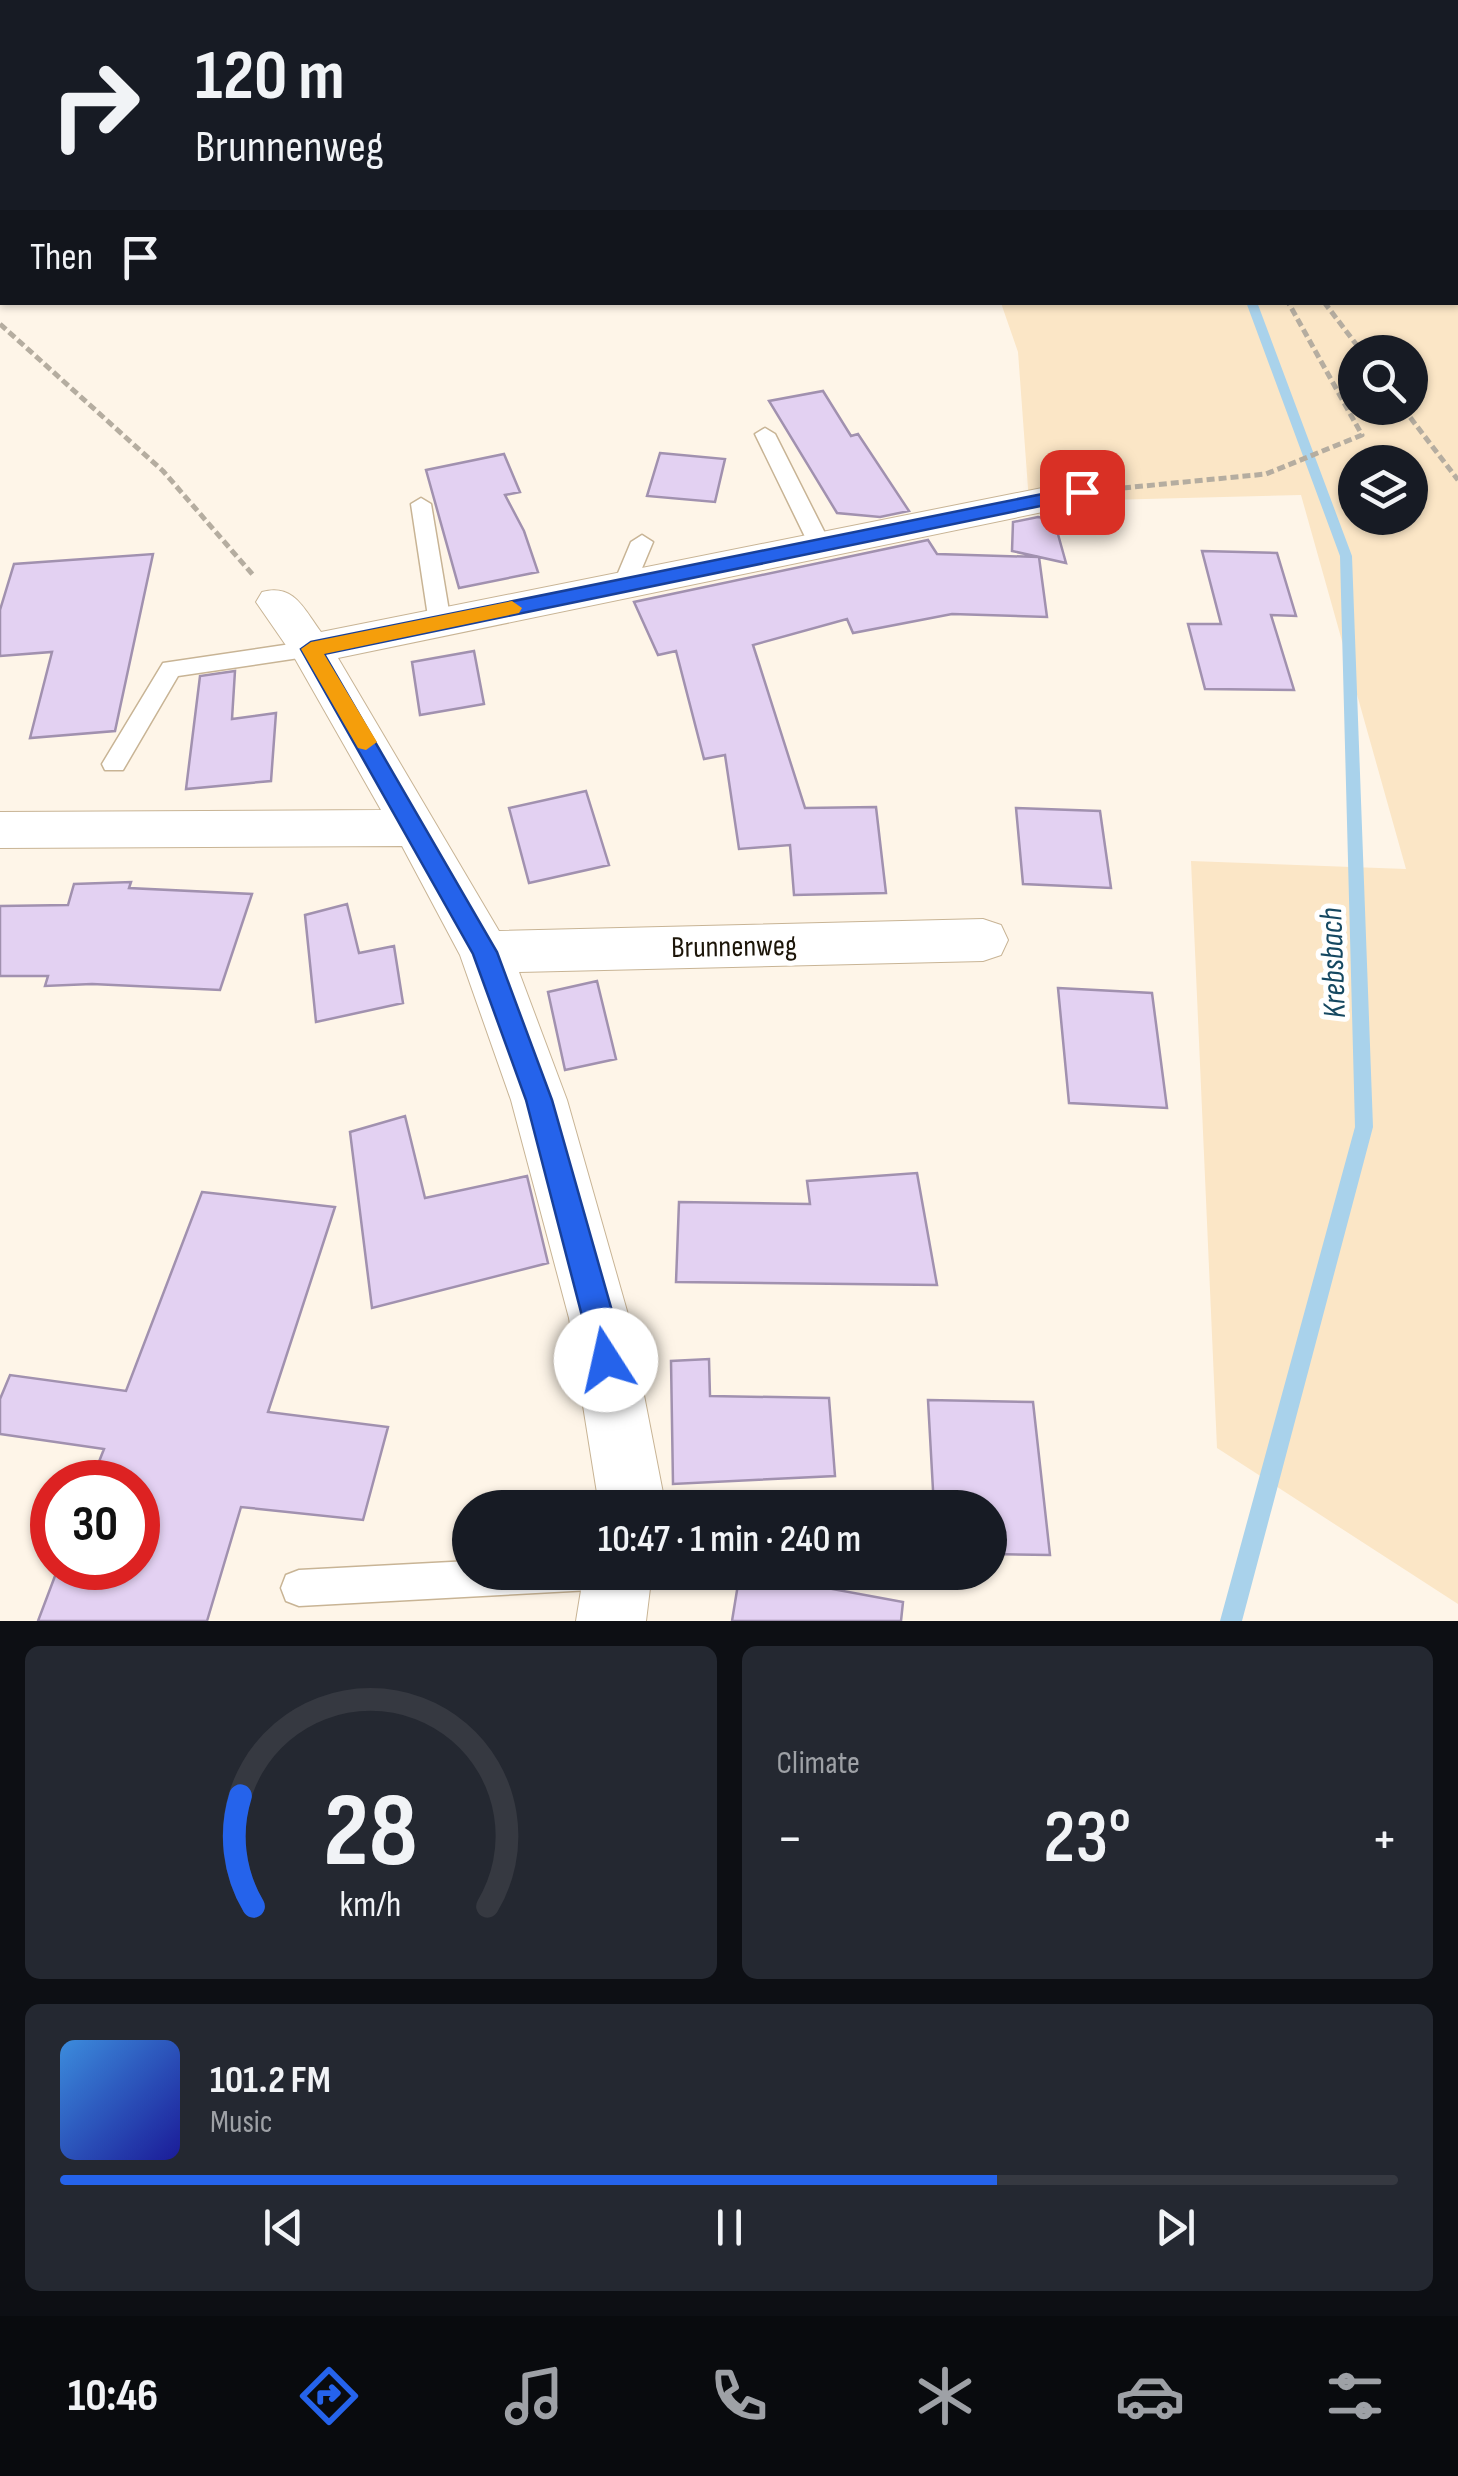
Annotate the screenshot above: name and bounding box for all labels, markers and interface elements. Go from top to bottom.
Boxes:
text: 120 m [195,35,345,119]
icon: right [30,40,160,170]
text: Brunnenweg [195,120,384,175]
icon: arrive [113,230,168,285]
text: Then [30,235,93,280]
map controls [1338,335,1428,535]
button: search [1338,335,1428,425]
button: layers [1338,445,1428,535]
pin [1040,450,1125,535]
icon: arrive [1055,465,1110,520]
water label: Krebsbach [1312,907,1355,1019]
street label: Brunnenweg [671,928,797,966]
position arrow [554,1308,658,1412]
speed limit sign: 30 [30,1460,160,1590]
text: 10:47 · 1 min · 240 m [598,1517,861,1562]
text: Climate [777,1744,860,1783]
text: 28 [323,1770,418,1895]
text: 23° [1043,1793,1131,1884]
text: − [777,1806,803,1873]
text: + [1371,1806,1398,1873]
text: km/h [340,1884,402,1927]
text: 101.2 FM [210,2058,331,2103]
text: Music [210,2103,273,2142]
icon: previous [256,2200,311,2255]
icon: pause [702,2200,757,2255]
icon: next [1148,2200,1203,2255]
icon: directions [294,2361,364,2431]
icon: music [499,2361,569,2431]
icon: phone [704,2361,774,2431]
icon: climate [910,2361,980,2431]
icon: car [1115,2361,1185,2431]
icon: filters [1320,2361,1390,2431]
text: 10:46 [68,2369,158,2424]

